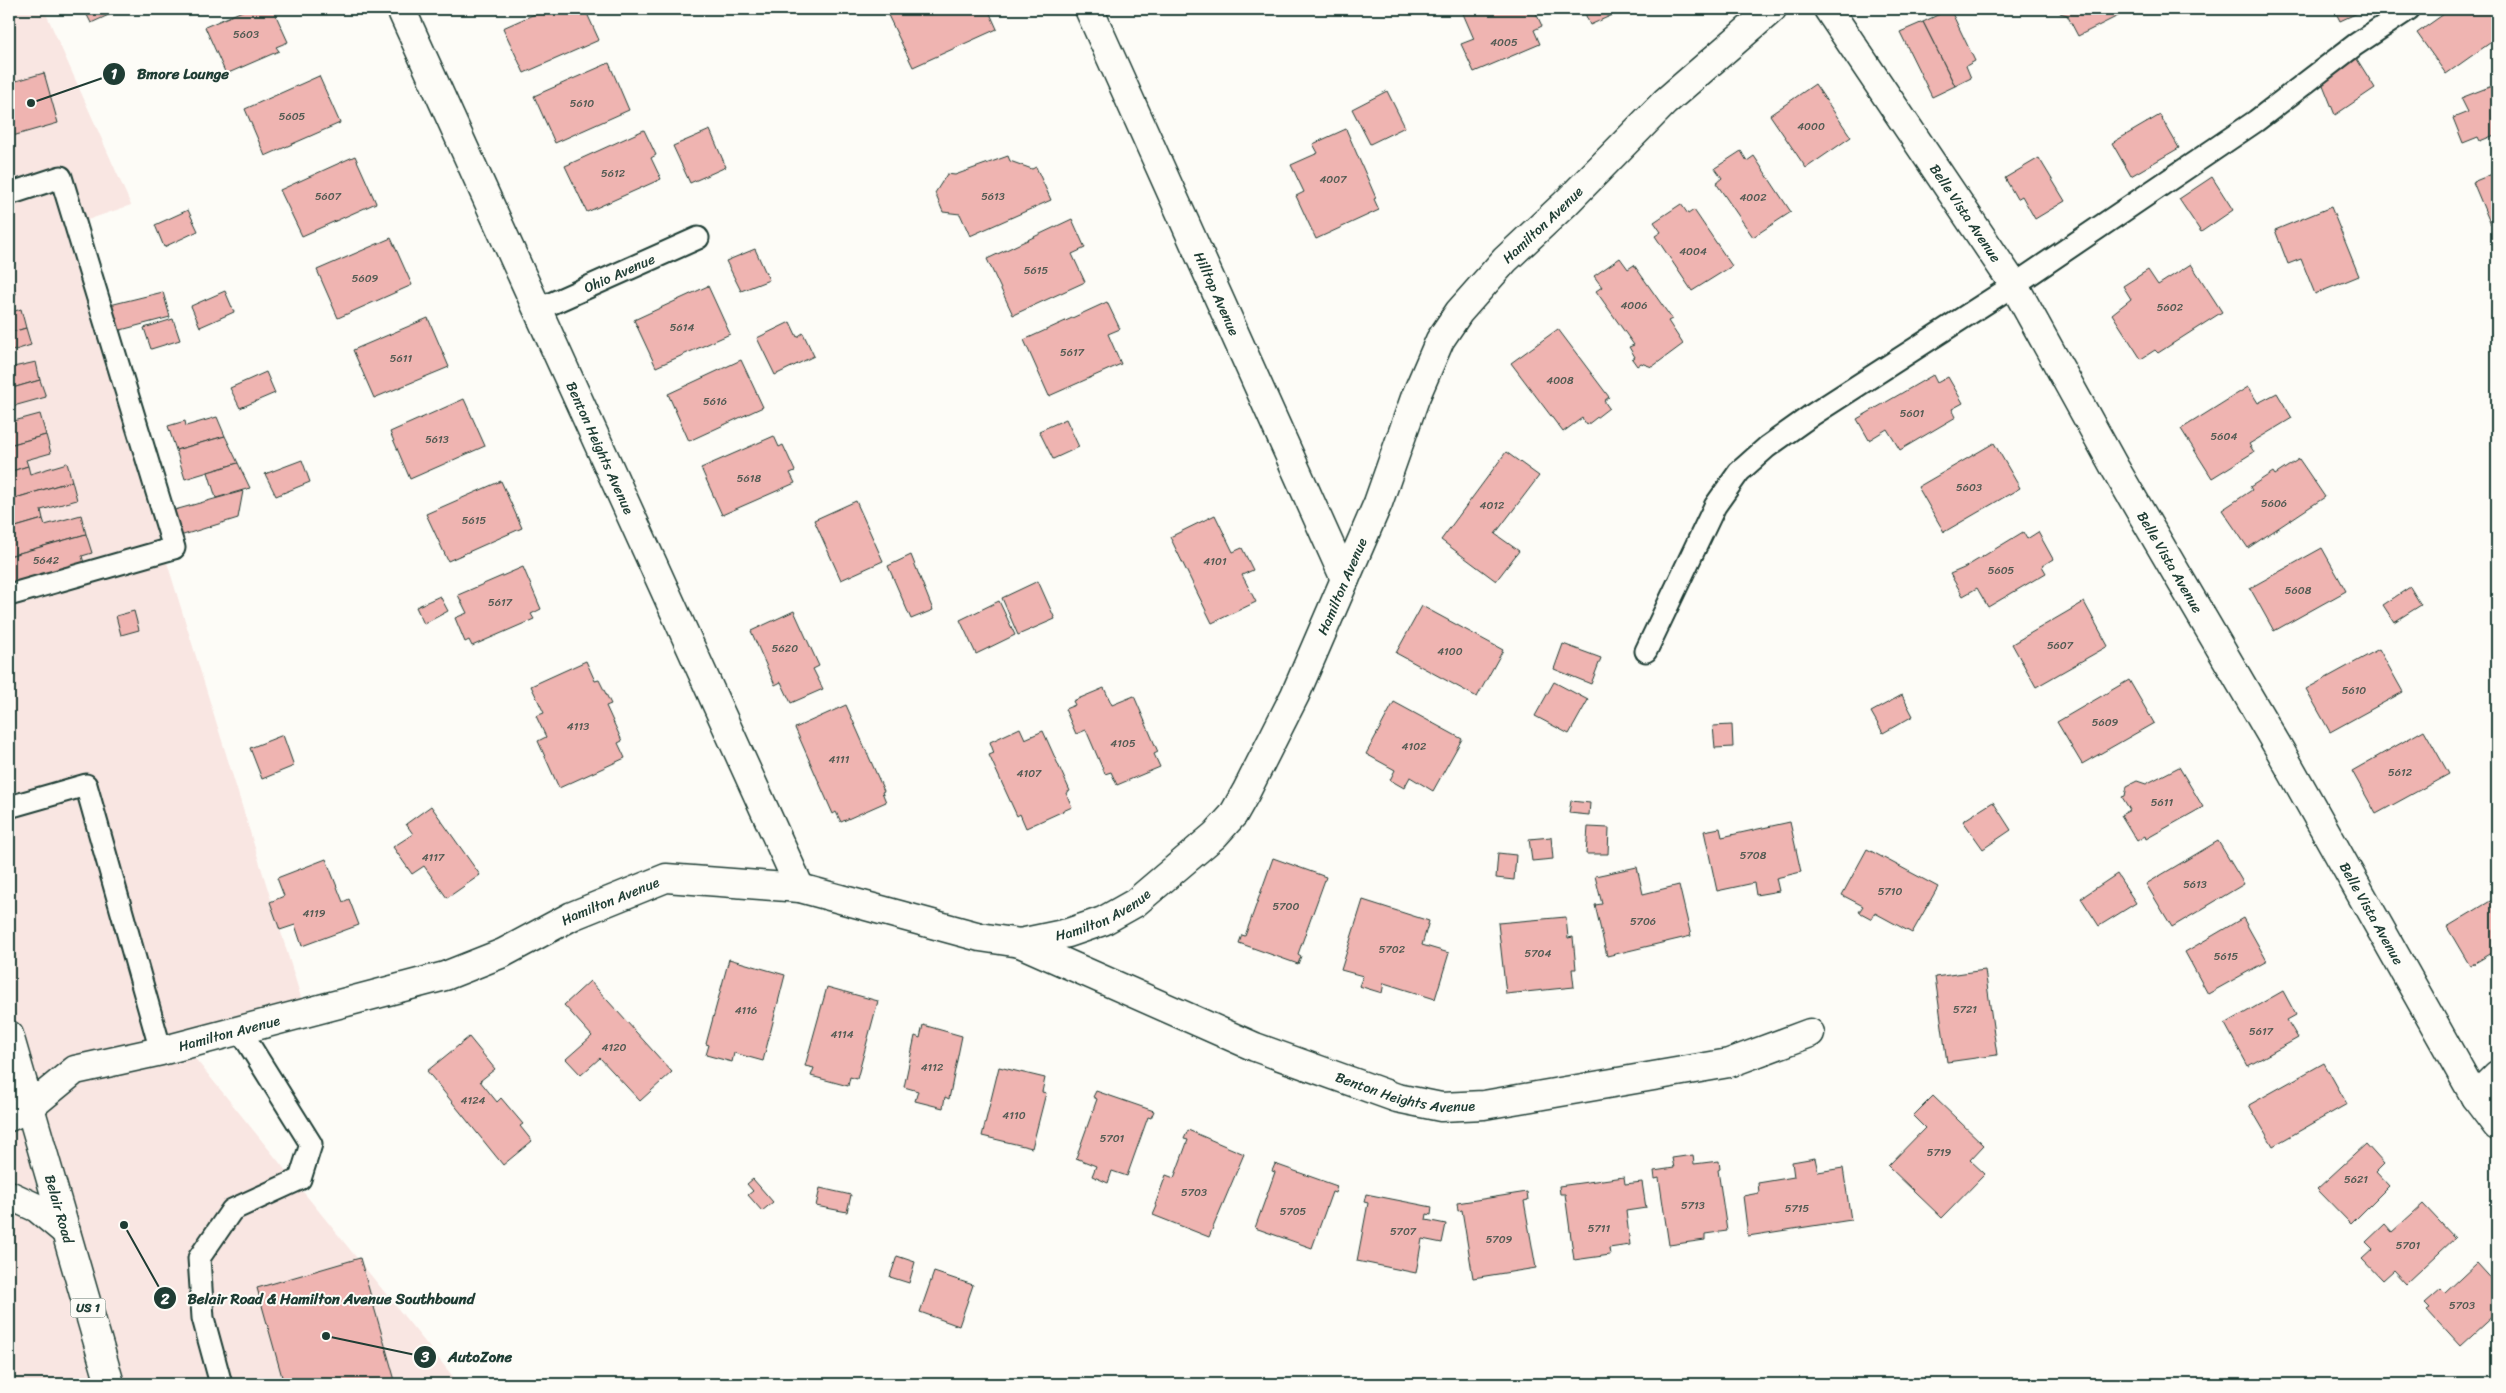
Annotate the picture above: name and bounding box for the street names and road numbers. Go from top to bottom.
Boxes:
street label: Belle Vista Avenue [1923,158,2008,268]
street label: Hamilton Avenue [1496,180,1589,269]
street label: Ohio Avenue [580,246,659,300]
street label: Hilltop Avenue [1187,247,1247,340]
street label: Benton Heights Avenue [559,377,641,519]
street label: Belle Vista Avenue [2130,506,2210,618]
street label: Hamilton Avenue [1310,533,1374,639]
street label: Belle Vista Avenue [2333,857,2411,970]
street label: Hamilton Avenue [556,869,663,932]
street label: Hamilton Avenue [1053,882,1157,948]
street label: Hamilton Avenue [176,1008,283,1058]
street label: Benton Heights Avenue [1332,1064,1476,1120]
street label: Belair Road [38,1172,82,1248]
road number: US 1 [70,1299,106,1318]

